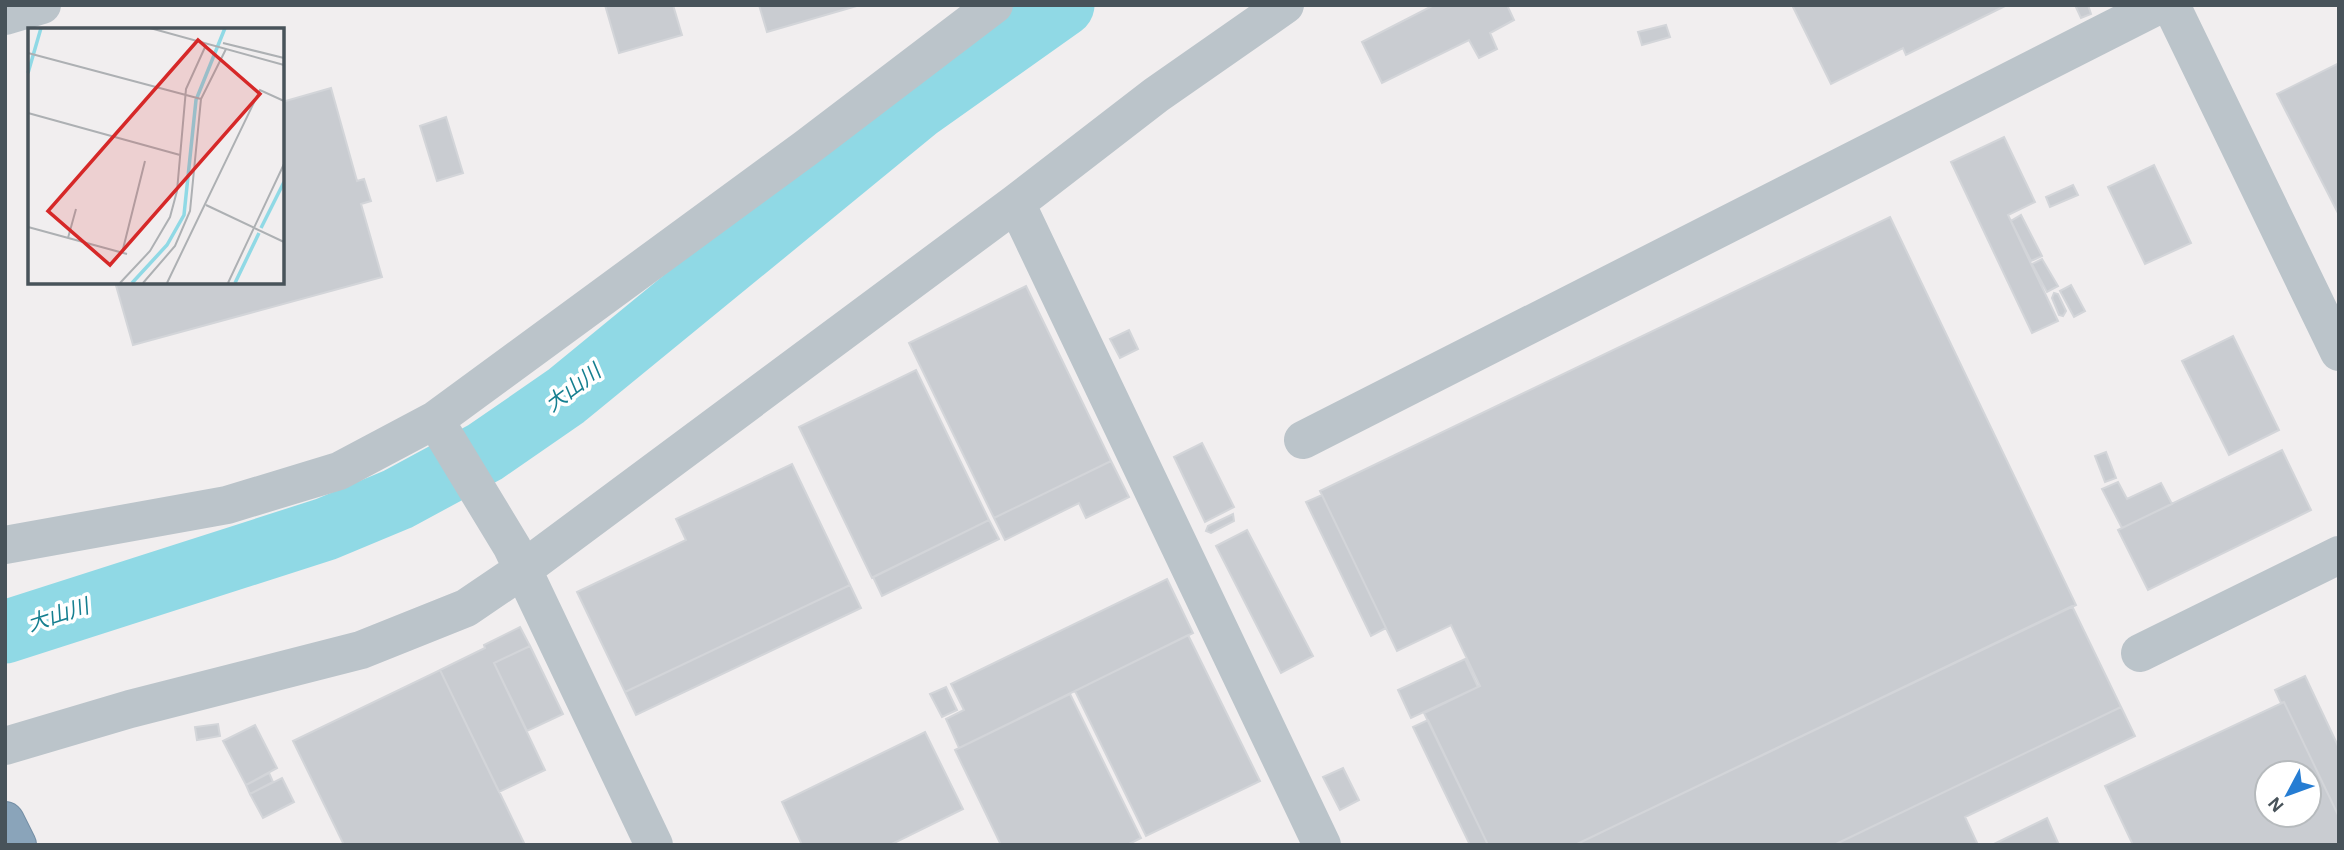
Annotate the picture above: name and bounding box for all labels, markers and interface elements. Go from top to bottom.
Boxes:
inset map [28,28,284,284]
water label: 大山川 [541,359,606,416]
water label: 大山川 [25,594,93,635]
north arrow [2253,759,2323,829]
text: N [2265,793,2288,815]

